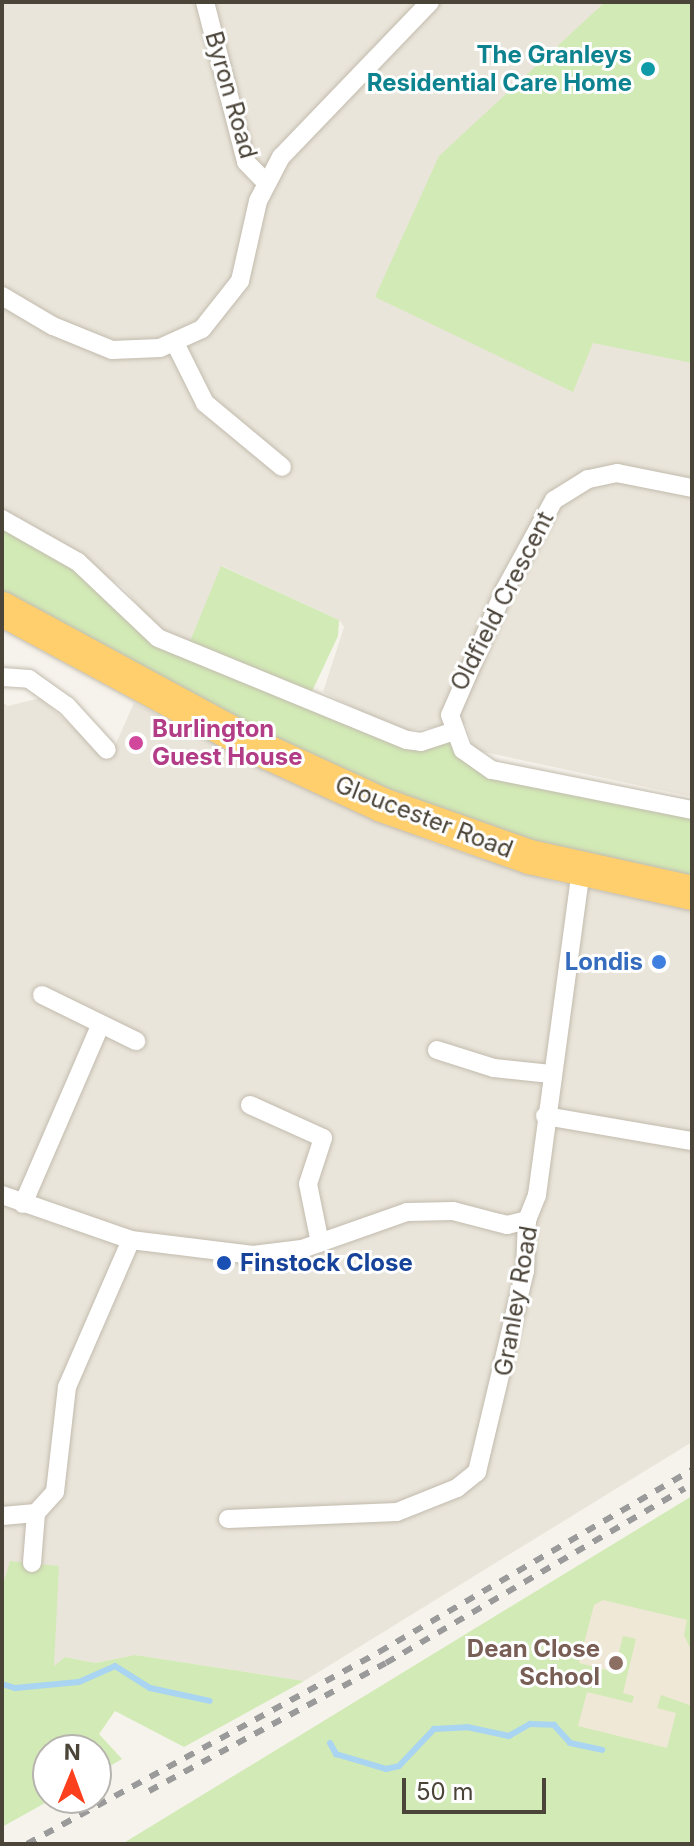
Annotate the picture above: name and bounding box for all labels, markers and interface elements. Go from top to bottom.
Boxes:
street label: Byron Road [199,28,263,162]
place label: The Granleys Residential Care Home [367,41,632,97]
marker: The Granleys Residential Care Home [639,60,657,78]
street label: Oldfield Crescent [444,507,560,695]
place label: Burlington Guest House [152,715,302,771]
marker: Burlington Guest House [127,734,145,752]
street label: Gloucester Road [331,770,517,864]
place label: Londis [565,948,643,976]
marker: Londis [650,953,668,971]
street label: Granley Road [489,1224,543,1378]
place label: Finstock Close [240,1249,413,1277]
marker: Finstock Close [215,1254,233,1272]
place label: Dean Close School [467,1635,600,1691]
marker: Dean Close School [607,1654,625,1672]
north arrow [32,1734,112,1814]
text: N [64,1739,81,1765]
scale bar [406,1762,550,1812]
text: 50 m [416,1777,474,1806]

